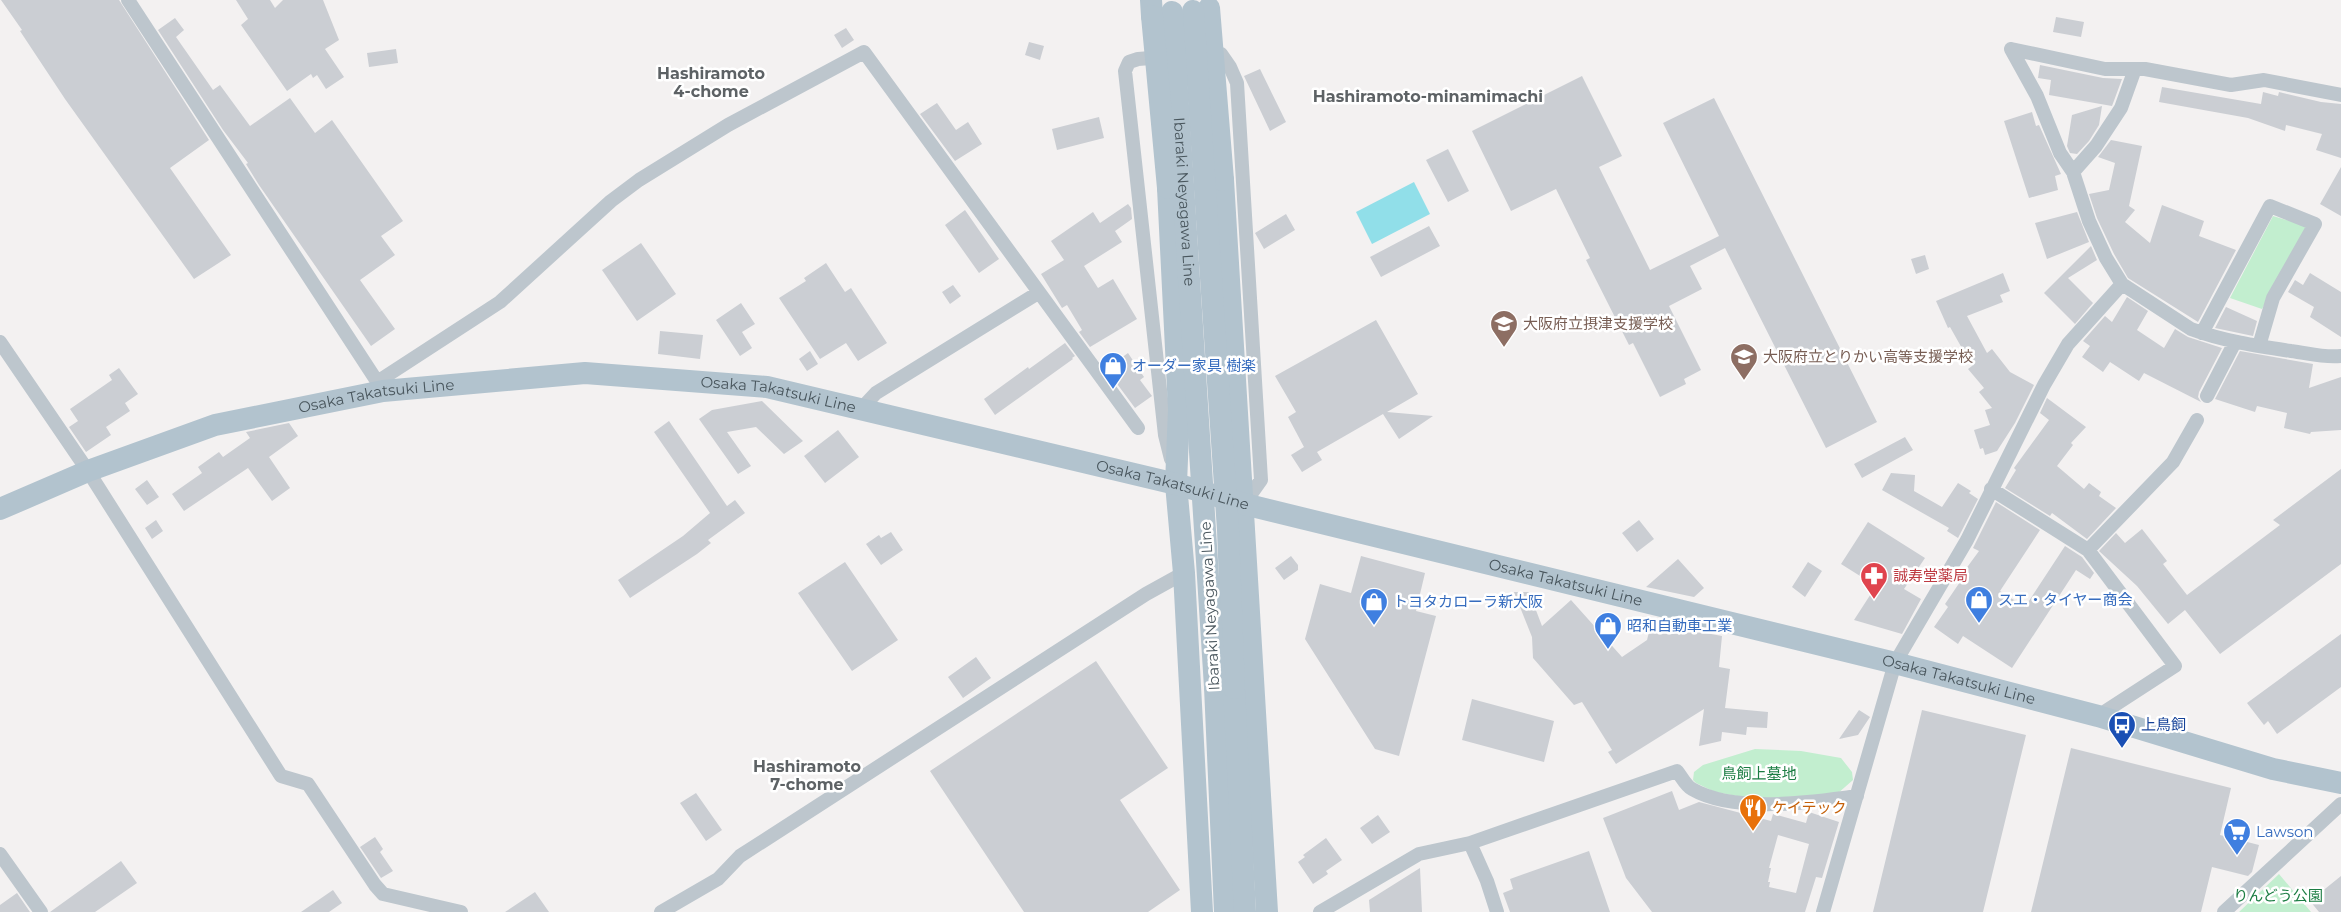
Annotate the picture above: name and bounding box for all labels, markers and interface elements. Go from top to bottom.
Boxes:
district label: Hashiramoto 4-chome [657,64,765,101]
district label: Hashiramoto-minamimachi [1313,87,1543,106]
street label: Ibaraki Neyagawa Line [1170,116,1199,287]
school or university icon: 大阪府立摂津支援学校 [1489,309,1519,348]
place label: 大阪府立摂津支援学校 [1523,314,1673,333]
school or university icon: 大阪府立とりかい高等支援学校 [1729,342,1759,381]
place label: 大阪府立とりかい高等支援学校 [1763,347,1973,366]
shop icon: オーダー家具 樹楽 [1098,351,1128,390]
place label: オーダー家具 樹楽 [1132,356,1256,375]
street label: Osaka Takatsuki Line [700,372,858,417]
street label: Osaka Takatsuki Line [297,375,455,417]
street label: Osaka Takatsuki Line [1094,455,1251,514]
street label: Ibaraki Neyagawa Line [1196,521,1223,691]
street label: Osaka Takatsuki Line [1487,554,1645,610]
pharmacy icon: 誠寿堂薬局 [1859,561,1889,600]
place label: 誠寿堂薬局 [1893,566,1968,585]
shop icon: スエ・タイヤー商会 [1964,585,1994,624]
shop icon: トヨタカローラ新大阪 [1359,587,1389,626]
place label: スエ・タイヤー商会 [1998,590,2133,609]
place label: トヨタカローラ新大阪 [1393,592,1543,611]
shop icon: 昭和自動車工業 [1593,611,1623,650]
place label: 昭和自動車工業 [1627,616,1732,635]
street label: Osaka Takatsuki Line [1880,650,2038,708]
bus stop icon: 上鳥飼 [2107,710,2137,749]
place label: 上鳥飼 [2141,715,2186,734]
district label: Hashiramoto 7-chome [753,757,861,794]
park label: 鳥飼上墓地 [1721,764,1797,783]
restaurant icon: ケイテック [1738,793,1768,832]
place label: ケイテック [1772,798,1846,817]
supermarket icon: Lawson [2222,817,2252,856]
place label: Lawson [2256,822,2314,841]
park label: りんどう公園 [2233,886,2323,905]

